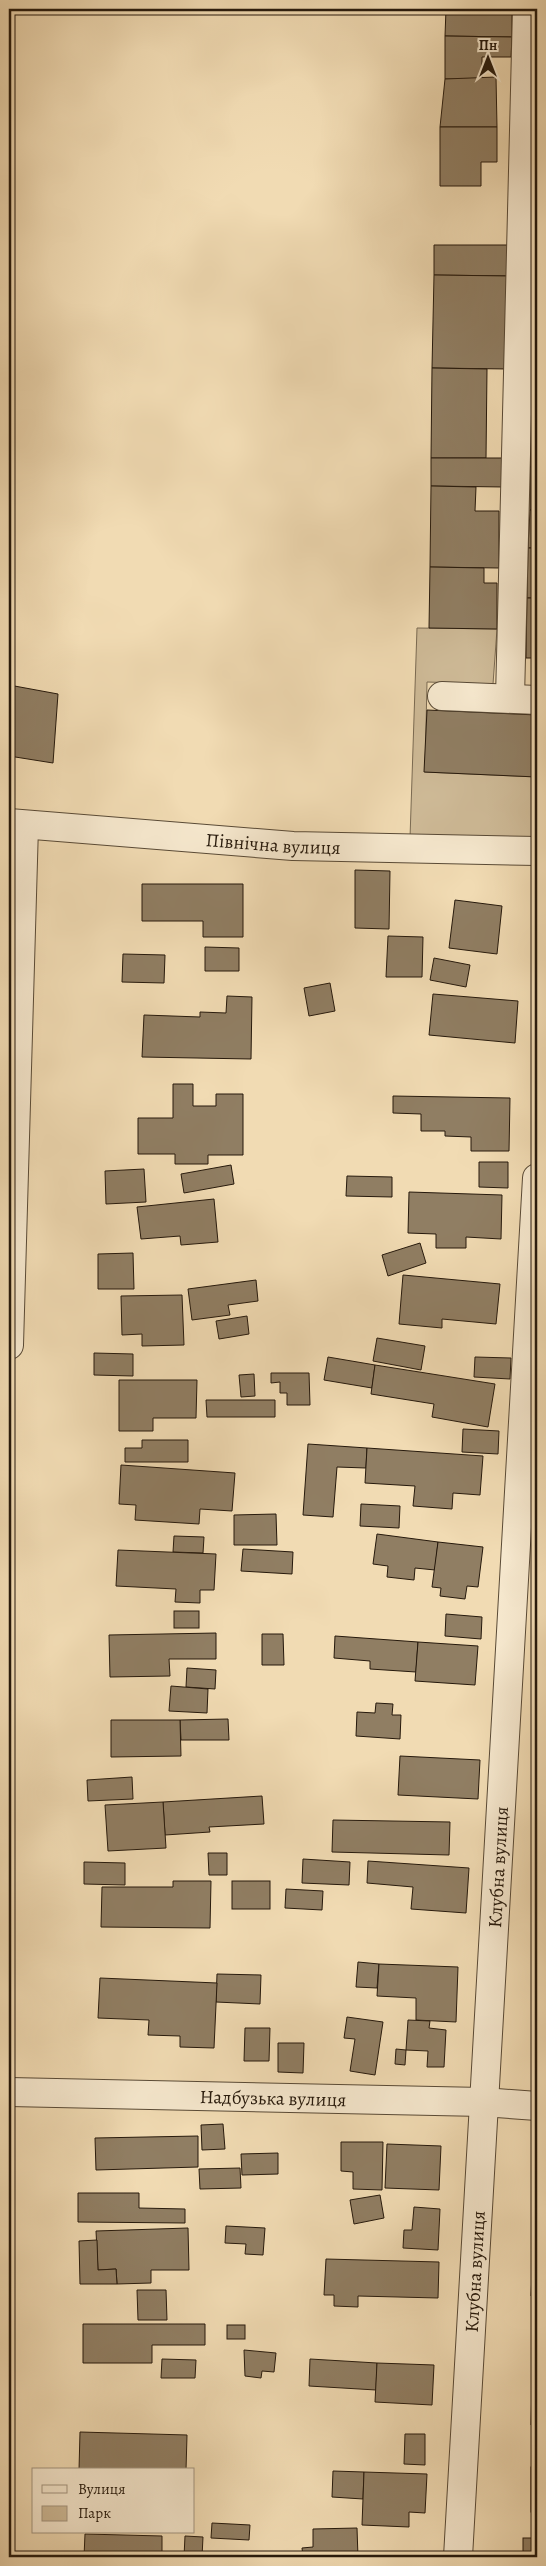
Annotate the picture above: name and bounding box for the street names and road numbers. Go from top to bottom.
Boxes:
street label: Північна вулиця [205,827,341,861]
street label: Клубна вулиця [482,1806,515,1929]
street label: Надбузька вулиця [199,2084,347,2113]
street label: Клубна вулиця [459,2210,492,2333]

